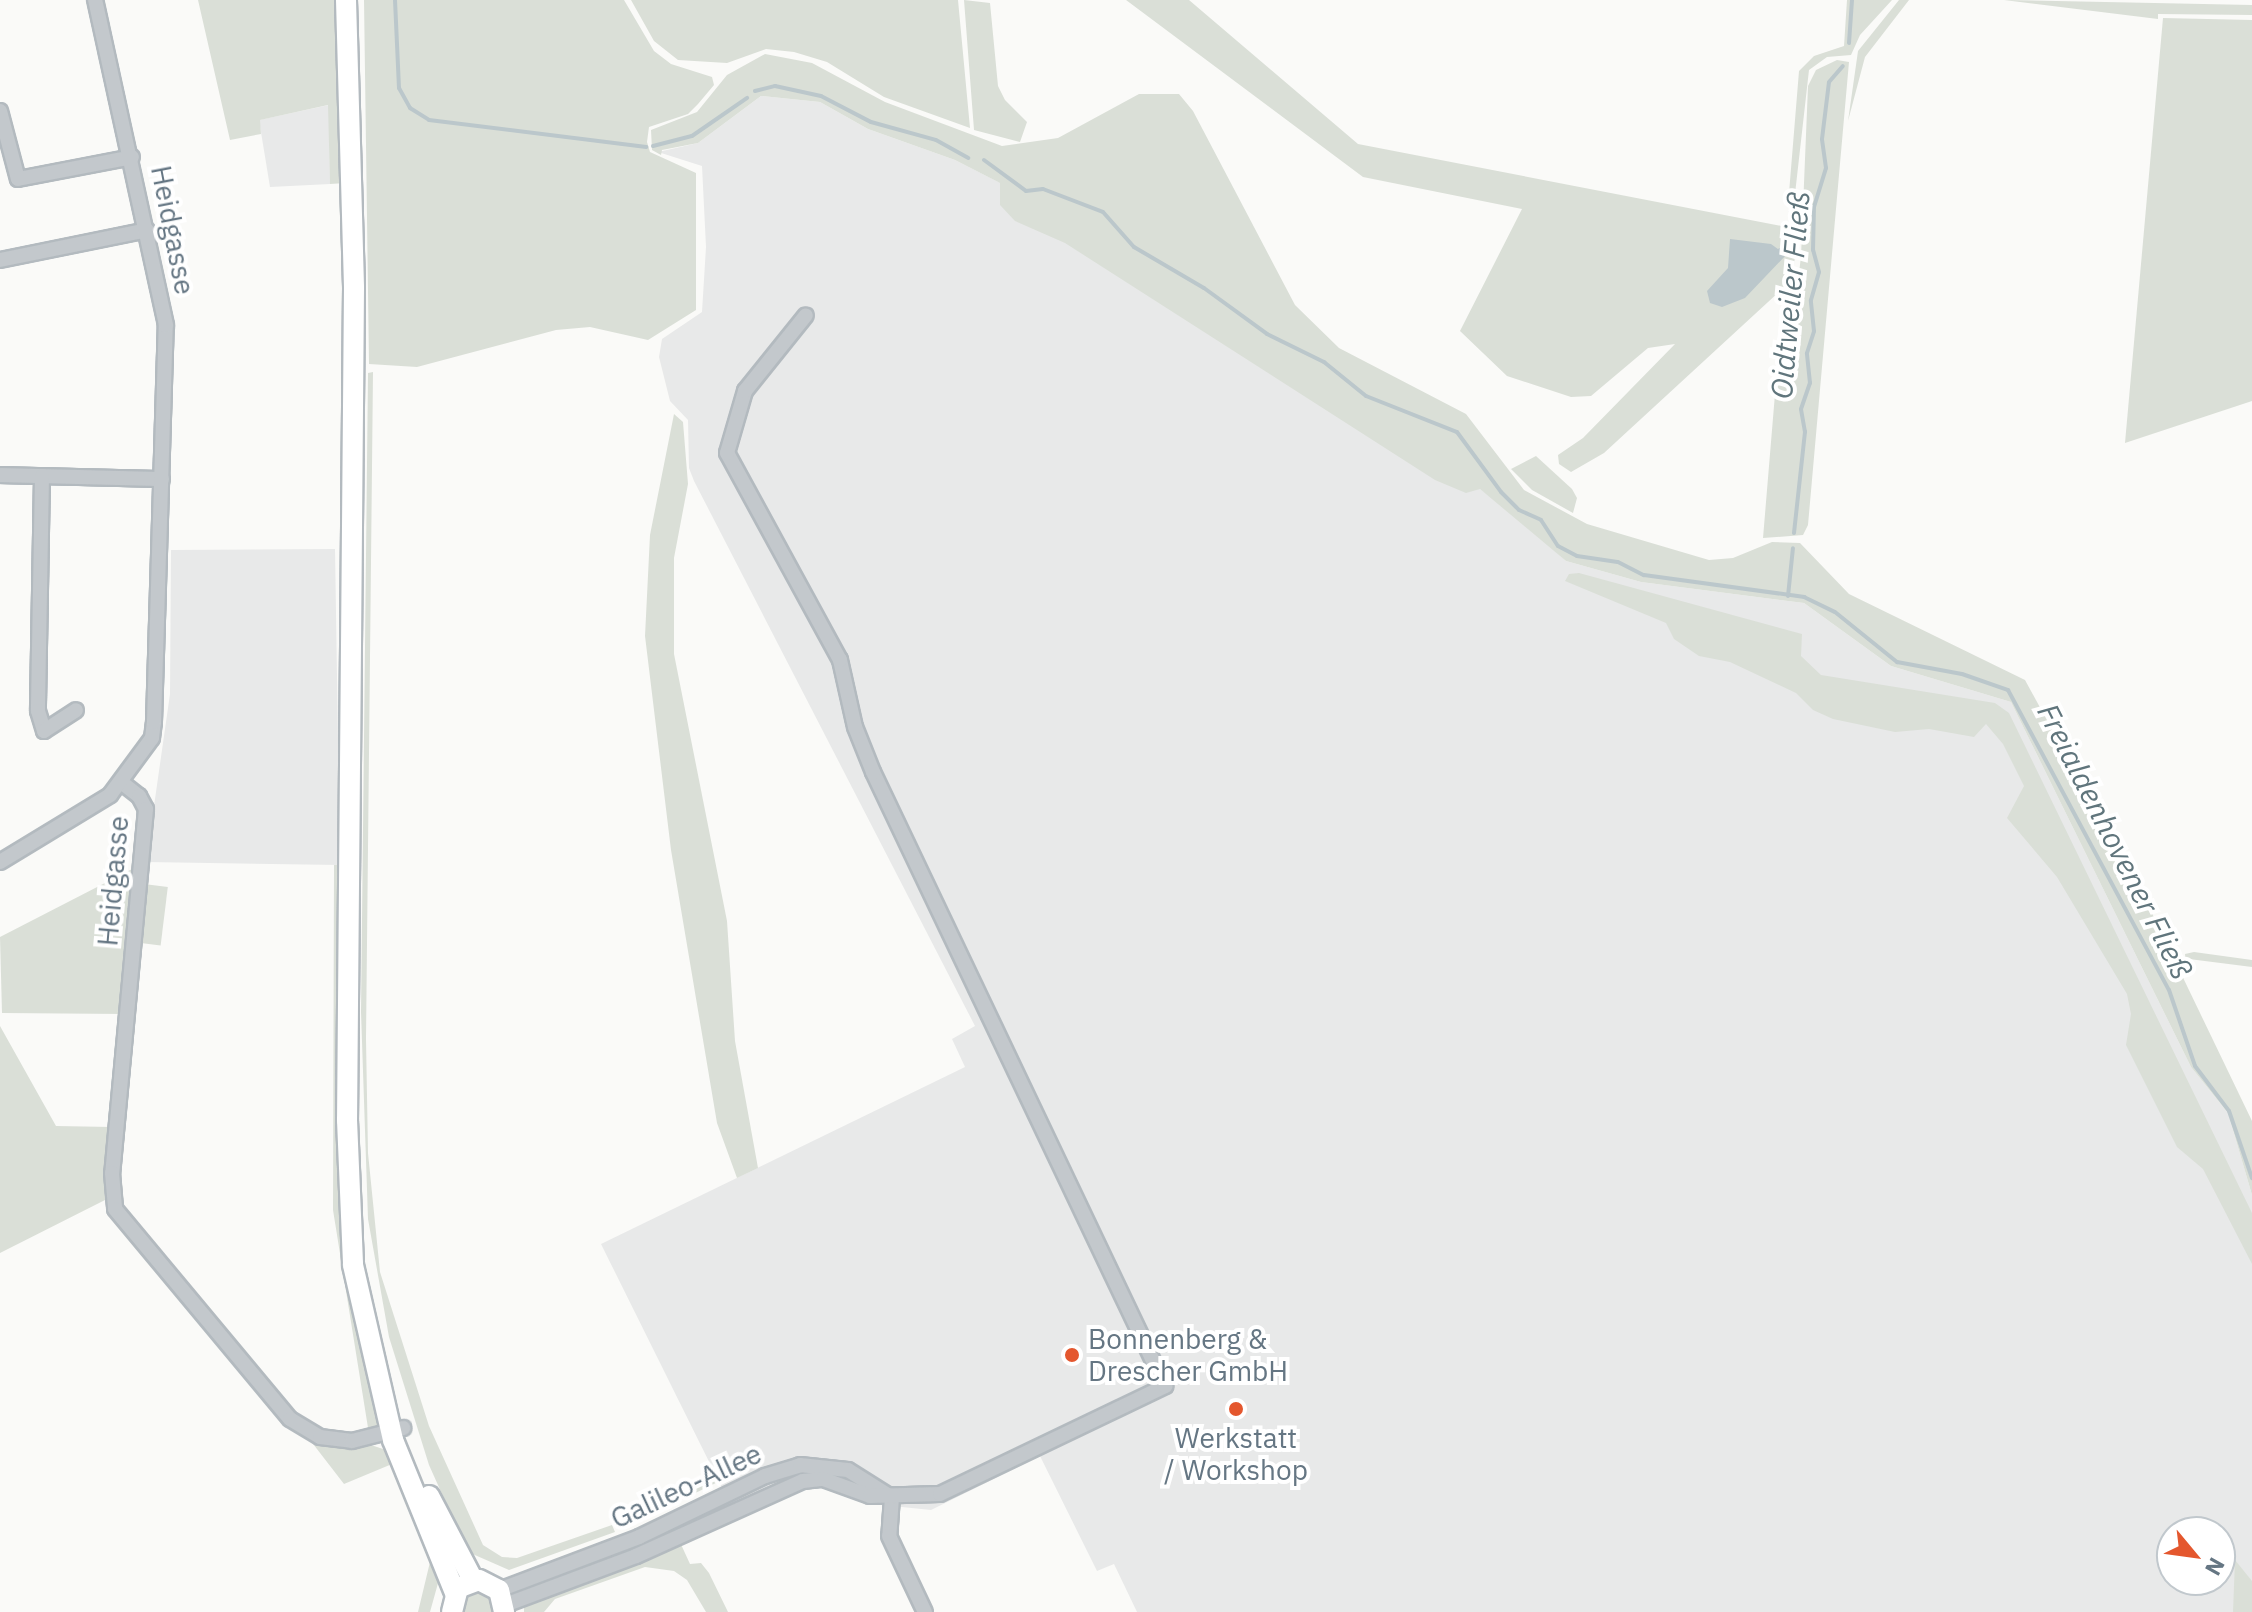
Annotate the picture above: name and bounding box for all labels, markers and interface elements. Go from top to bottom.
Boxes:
street label: Heidgasse [144,163,202,297]
water label: Oidtweiler Fließ [1763,190,1817,400]
water label: Freialdenhovener Fließ [2030,697,2200,985]
street label: Heidgasse [91,815,135,947]
place label: Bonnenberg & Drescher GmbH [1088,1322,1288,1388]
marker: Bonnenberg & Drescher GmbH [1063,1346,1081,1364]
marker: Werkstatt / Workshop [1227,1400,1245,1418]
place label: Werkstatt / Workshop [1164,1421,1308,1487]
street label: Galileo-Allee [605,1436,767,1536]
north arrow [2156,1516,2236,1596]
text: N [2199,1553,2232,1581]

